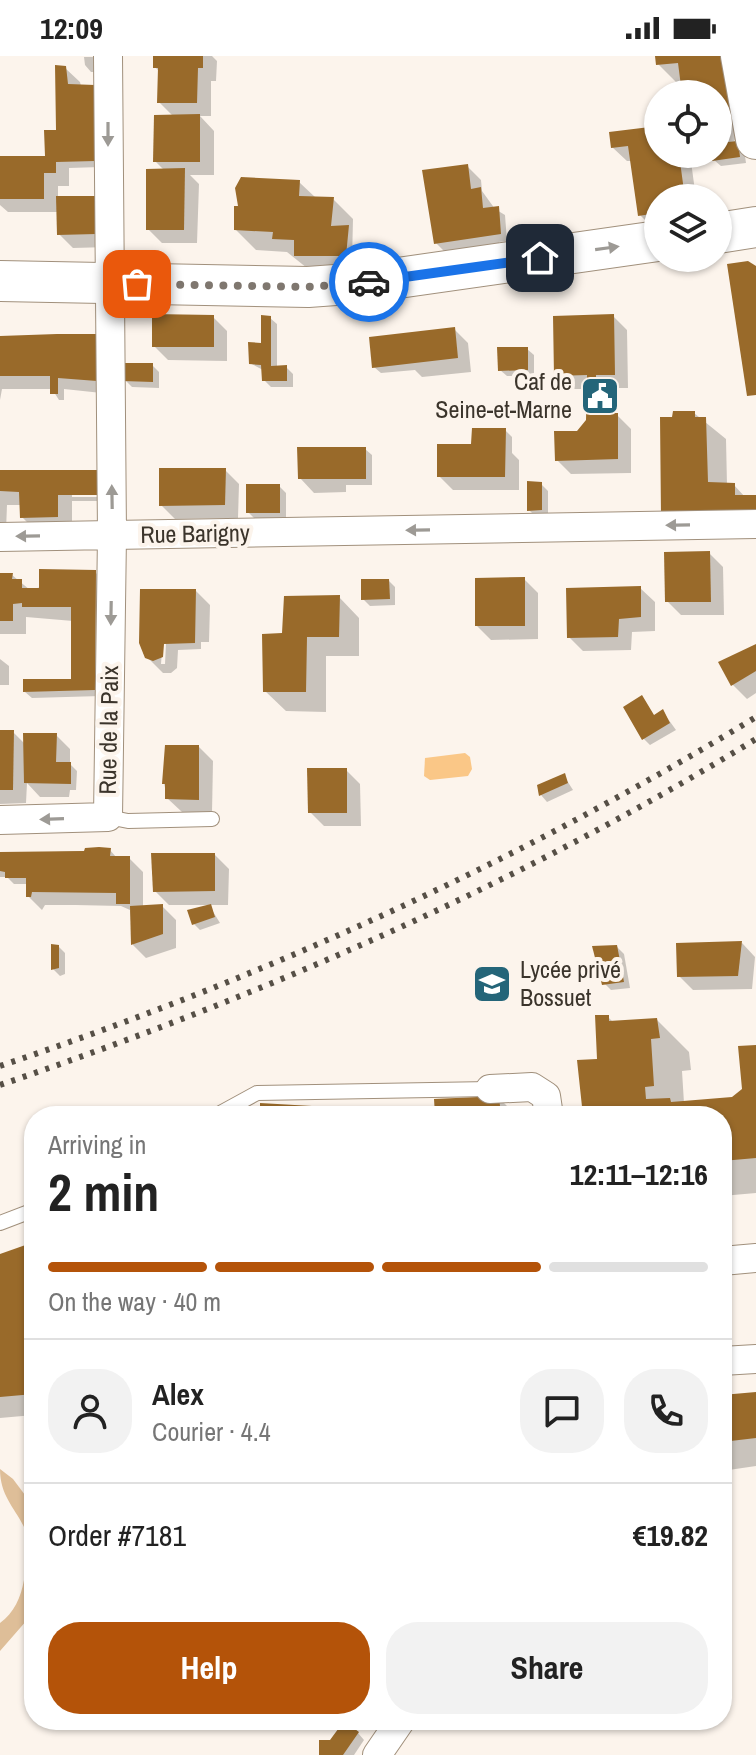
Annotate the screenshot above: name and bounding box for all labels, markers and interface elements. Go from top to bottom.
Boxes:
text: 12:09 [40,8,103,48]
map controls [644,80,732,272]
button: locate [644,80,732,168]
one-way arrow [102,122,114,147]
button: layers [644,184,732,272]
pin [506,224,574,292]
icon: home [518,236,562,280]
one-way arrow [595,241,620,254]
courier [329,242,409,322]
pin [103,250,171,318]
icon: car [347,260,391,304]
icon: bag [115,262,159,306]
place label: Caf de Seine-et-Marne [435,365,572,425]
public building icon: Caf de Seine-et-Marne [579,375,621,417]
one-way arrow [105,484,118,509]
street label: Rue Barigny [140,516,250,550]
one-way arrow [665,519,690,531]
one-way arrow [405,523,430,536]
one-way arrow [15,530,40,543]
one-way arrow [105,601,117,626]
street label: Rue de la Paix [91,665,125,795]
one-way arrow [39,812,64,825]
place label: Lycée privé Bossuet [520,953,621,1013]
school or university icon: Lycée privé Bossuet [471,963,513,1005]
text: Arriving in [48,1127,146,1162]
text: 12:11–12:16 [570,1154,708,1194]
text: 2 min [48,1157,159,1227]
text: On the way · 40 m [48,1284,221,1319]
button: person [48,1369,132,1453]
button: chat [520,1369,604,1453]
button: phone [624,1369,708,1453]
text: Alex [152,1374,204,1414]
text: Courier · 4.4 [152,1414,271,1449]
text: Order #7181 [48,1515,186,1555]
text: €19.82 [633,1515,708,1555]
button: Help [48,1622,370,1714]
button: Share [386,1622,708,1714]

